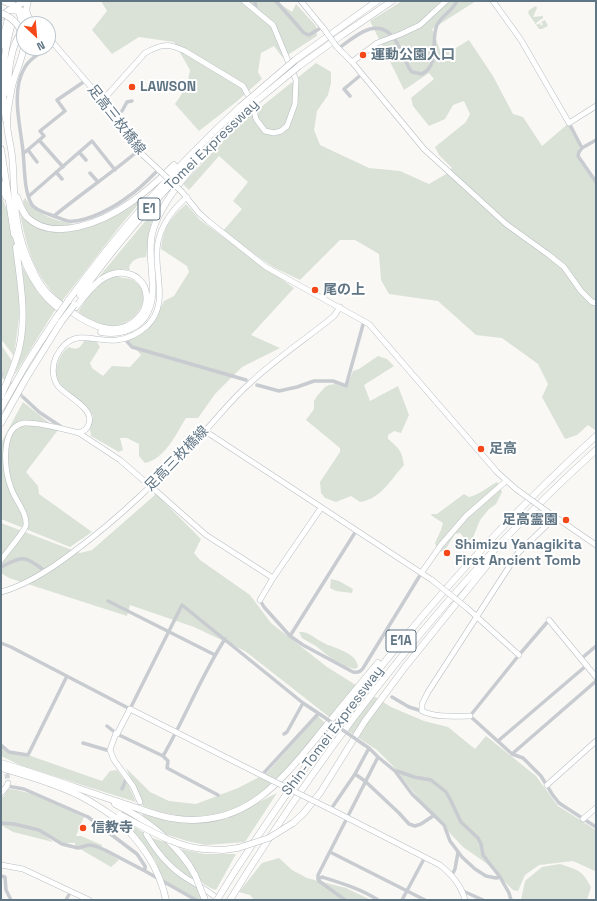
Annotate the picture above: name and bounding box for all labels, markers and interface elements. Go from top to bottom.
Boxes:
north arrow [16,16,56,56]
text: N [34,38,47,54]
place label: 運動公園入口 [371,47,455,63]
marker: 運動公園入口 [358,50,368,60]
place label: LAWSON [140,79,196,95]
street label: 足高三枚橋線 [84,82,148,158]
marker: LAWSON [127,82,137,92]
street label: Tomei Expressway [162,96,262,194]
road number: E1 [138,198,160,220]
place label: 尾の上 [323,282,365,298]
marker: 尾の上 [310,285,320,295]
street label: 足高三枚橋線 [142,423,212,495]
place label: 足高 [489,441,517,457]
marker: 足高 [476,444,486,454]
place label: 足高霊園 [502,512,558,528]
marker: 足高霊園 [561,515,571,525]
place label: Shimizu Yanagikita First Ancient Tomb [455,537,582,570]
marker: Shimizu Yanagikita First Ancient Tomb [442,548,452,558]
road number: E1A [386,630,416,652]
street label: Shin-Tomei Expressway [279,663,387,799]
place label: 信教寺 [91,820,133,836]
marker: 信教寺 [78,823,88,833]

